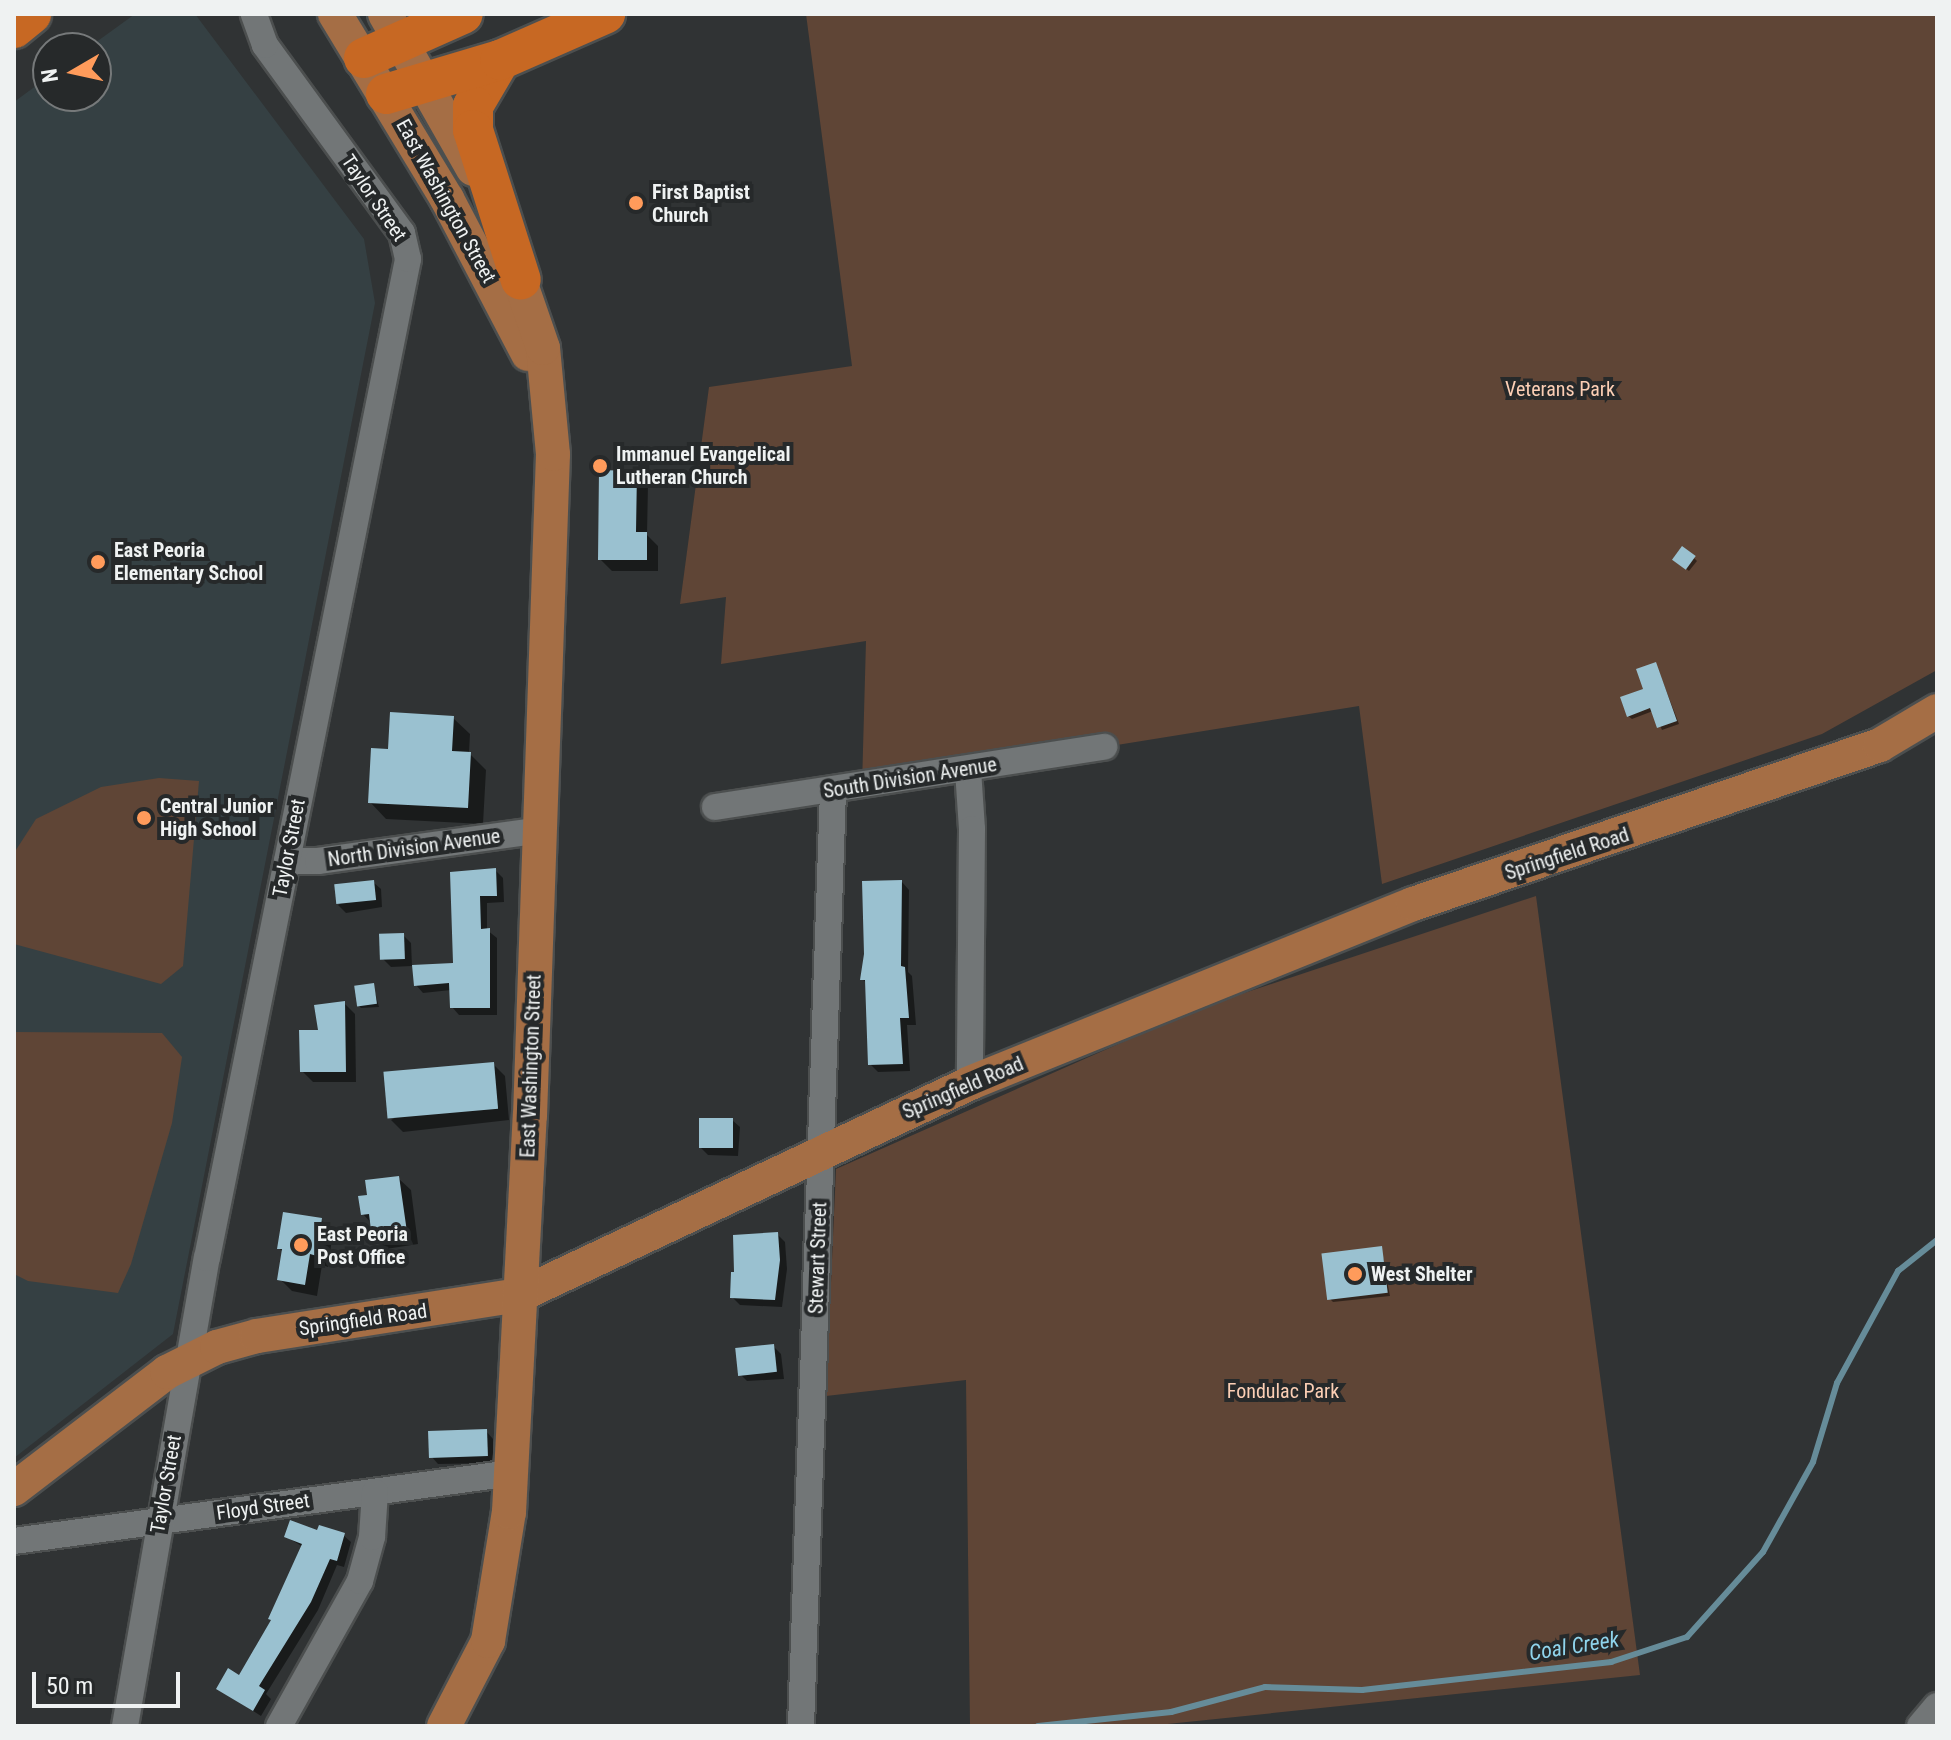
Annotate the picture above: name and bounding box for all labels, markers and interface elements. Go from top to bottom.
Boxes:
north arrow [32,32,112,112]
text: N [36,67,63,84]
street label: East Washington Street [391,115,501,287]
street label: Taylor Street [336,150,412,246]
place label: First Baptist Church [652,180,750,227]
marker: First Baptist Church [627,194,645,212]
park label: Veterans Park [1505,377,1615,401]
place label: Immanuel Evangelical Lutheran Church [616,442,790,489]
marker: Immanuel Evangelical Lutheran Church [591,457,609,475]
place label: East Peoria Elementary School [114,538,263,585]
marker: East Peoria Elementary School [89,553,107,571]
street label: South Division Avenue [822,752,998,804]
place label: Central Junior High School [160,794,273,841]
street label: Taylor Street [268,797,310,899]
marker: Central Junior High School [135,809,153,827]
street label: Springfield Road [1502,823,1632,885]
street label: North Division Avenue [326,824,502,872]
street label: East Washington Street [516,974,546,1158]
street label: Springfield Road [899,1052,1027,1124]
street label: Stewart Street [804,1202,832,1314]
place label: East Peoria Post Office [317,1222,408,1269]
marker: East Peoria Post Office [292,1236,310,1254]
place label: West Shelter [1371,1262,1473,1286]
marker: West Shelter [1346,1265,1364,1283]
street label: Springfield Road [298,1299,428,1341]
park label: Fondulac Park [1227,1379,1339,1403]
street label: Taylor Street [146,1433,186,1535]
street label: Floyd Street [215,1489,311,1525]
water label: Coal Creek [1527,1626,1621,1666]
scale bar [36,1656,184,1706]
text: 50 m [46,1672,93,1700]

